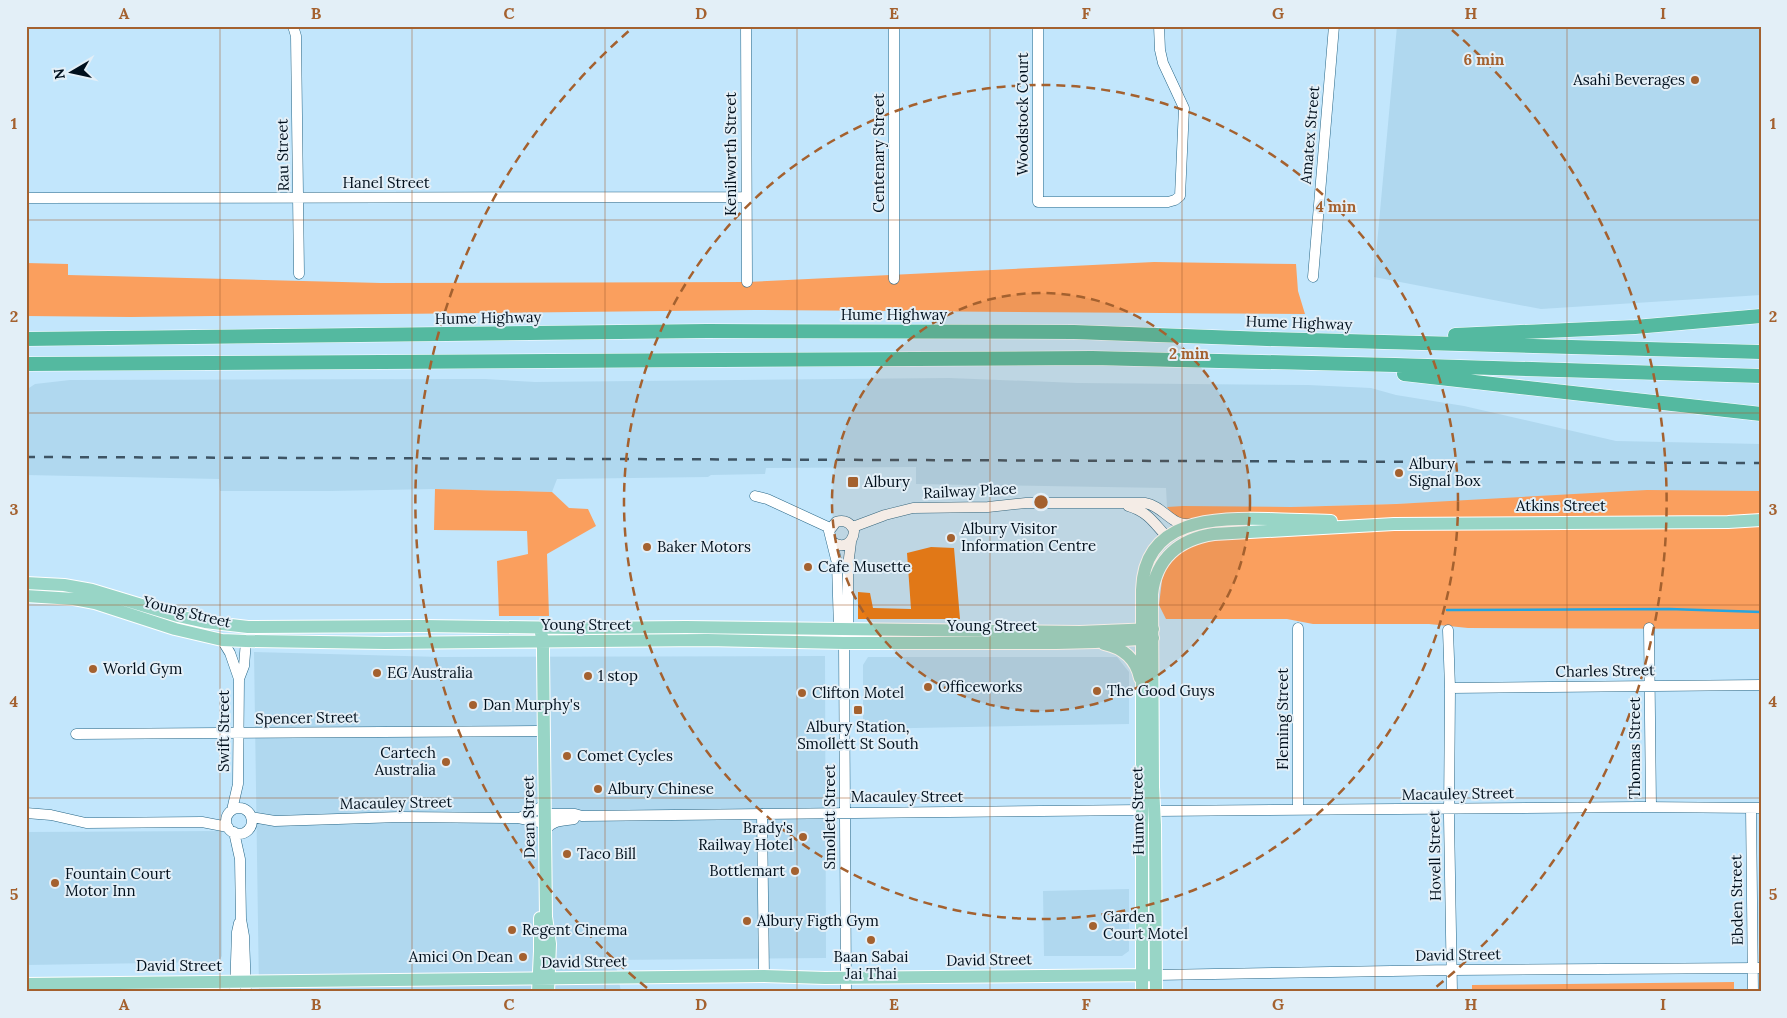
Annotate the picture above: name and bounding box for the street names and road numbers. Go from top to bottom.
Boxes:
street label: Woodstock Court [1013,52,1032,176]
street label: Amatex Street [1296,85,1323,186]
street label: Kenilworth Street [721,92,740,216]
street label: Centenary Street [869,93,888,213]
street label: Rau Street [272,118,293,191]
street label: Hanel Street [342,173,430,192]
street label: Hume Highway [841,305,947,324]
street label: Hume Highway [435,307,542,328]
street label: Hume Highway [1245,311,1353,334]
street label: Railway Place [923,479,1017,502]
street label: Atkins Street [1515,496,1606,515]
street label: Young Street [140,591,233,632]
street label: Young Street [540,615,631,634]
street label: Young Street [946,616,1037,635]
street label: Charles Street [1555,660,1655,681]
street label: Fleming Street [1273,668,1292,770]
street label: Swift Street [214,690,233,772]
street label: Thomas Street [1625,697,1644,799]
street label: Spencer Street [255,707,359,728]
street label: Smollett Street [820,764,839,870]
street label: Hume Street [1127,766,1148,855]
street label: Dean Street [518,775,539,858]
street label: Macauley Street [1402,783,1515,804]
street label: Macauley Street [851,787,963,806]
street label: Macauley Street [340,792,453,813]
street label: Hovell Street [1424,810,1445,901]
street label: Ebden Street [1726,854,1747,946]
street label: David Street [1415,944,1501,965]
street label: David Street [946,949,1032,970]
street label: David Street [541,951,627,972]
street label: David Street [136,956,222,975]

